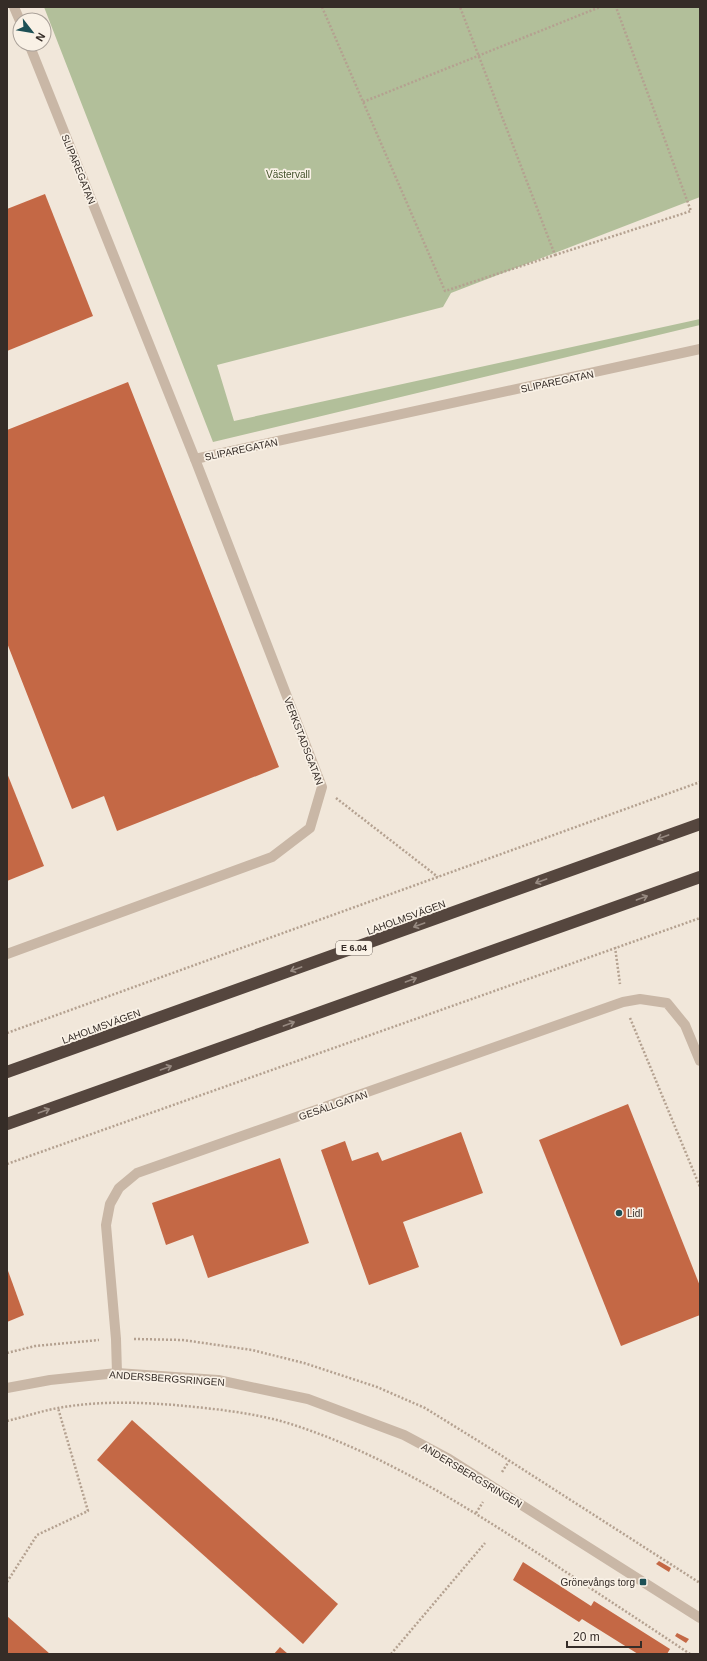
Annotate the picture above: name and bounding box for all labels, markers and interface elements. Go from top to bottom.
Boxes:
north arrow [12,12,52,52]
text: N [33,31,48,44]
street label: SLIPAREGATAN [59,133,98,206]
park label: Västervall [266,169,310,180]
street label: SLIPAREGATAN [520,368,595,395]
street label: SLIPAREGATAN [204,436,279,463]
street label: VERKSTADSGATAN [282,696,325,786]
one-way arrow [658,834,670,842]
one-way arrow [535,878,547,886]
one-way arrow [636,894,649,901]
street label: LAHOLMSVÄGEN [365,898,447,937]
one-way arrow [412,922,425,929]
road number: E 6.04 [336,941,372,955]
one-way arrow [291,965,303,973]
one-way arrow [405,976,417,984]
street label: LAHOLMSVÄGEN [60,1007,142,1046]
one-way arrow [282,1020,295,1027]
one-way arrow [160,1063,172,1071]
street label: GESÄLLGATAN [297,1089,369,1122]
one-way arrow [37,1107,49,1115]
marker: Lidl [614,1208,624,1218]
place label: Lidl [627,1208,643,1219]
street label: ANDERSBERGSRINGEN [109,1369,225,1388]
street label: ANDERSBERGSRINGEN [419,1441,524,1510]
place label: Grönevångs torg [561,1577,635,1588]
marker: Grönevångs torg [638,1577,648,1587]
scale bar [567,1623,641,1649]
text: 20 m [573,1630,600,1644]

